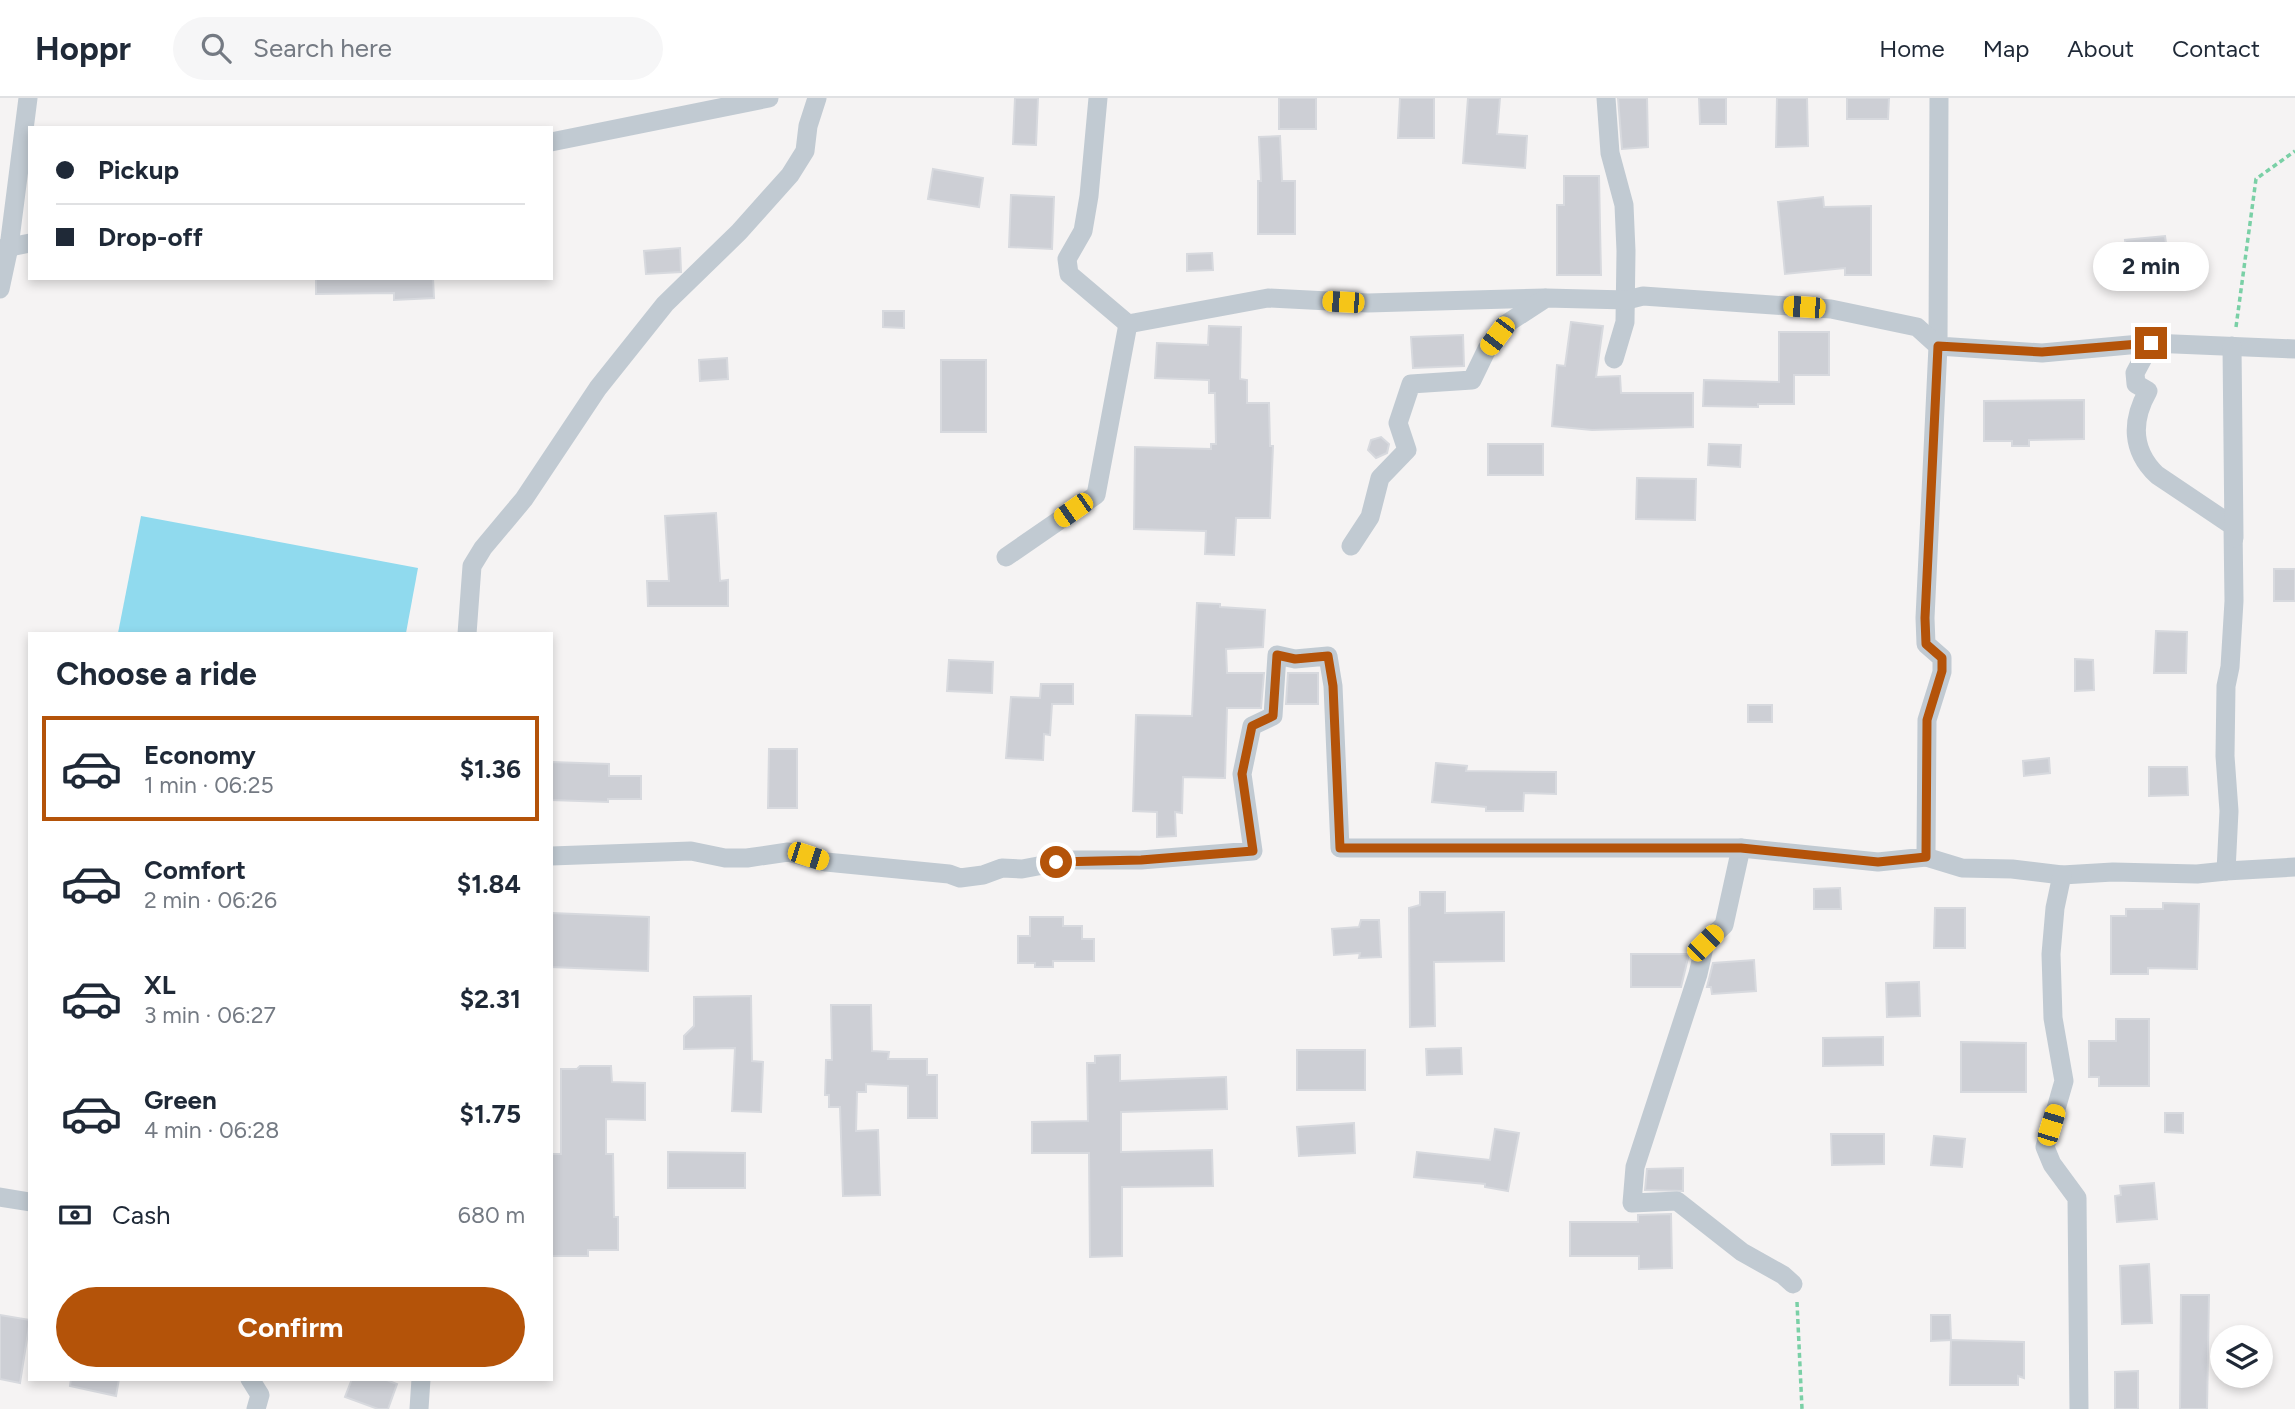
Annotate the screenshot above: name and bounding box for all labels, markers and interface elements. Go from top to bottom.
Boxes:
search box [173,17,663,80]
text: Hoppr [35,29,131,68]
icon: search [197,29,235,67]
text: Search here [253,32,392,64]
text: Home [1879,34,1945,63]
text: Map [1983,34,2029,63]
text: About [2067,34,2134,63]
text: Contact [2172,34,2260,63]
text: Pickup [98,154,179,186]
text: Drop-off [98,221,203,253]
callout: 2 min [2093,242,2209,290]
text: 2 min [2122,252,2180,280]
car [1322,290,1365,314]
car [1783,295,1826,319]
car [1476,313,1519,359]
route end [2135,327,2167,359]
car [1050,489,1097,531]
text: Choose a ride [56,655,257,693]
icon: car [60,737,123,800]
text: Economy [144,739,256,771]
text: $1.36 [460,753,521,785]
text: 1 min · 06:25 [144,771,274,799]
car [785,840,832,872]
route start [1040,846,1072,878]
icon: car [60,852,123,915]
text: Comfort [144,854,246,886]
text: $1.84 [457,868,521,900]
text: 2 min · 06:26 [144,886,277,914]
car [1683,921,1728,965]
icon: car [60,967,123,1030]
text: XL [144,969,176,1001]
text: $2.31 [460,983,521,1015]
text: 3 min · 06:27 [144,1001,276,1029]
icon: car [60,1082,123,1145]
text: Green [144,1084,217,1116]
text: $1.75 [460,1098,521,1130]
car [2035,1102,2068,1148]
text: 4 min · 06:28 [144,1116,279,1144]
icon: cash [56,1196,94,1234]
text: Cash [112,1199,171,1231]
text: 680 m [458,1201,525,1229]
button: Confirm [56,1287,525,1367]
map controls [2210,1325,2273,1388]
button: layers [2210,1325,2273,1388]

